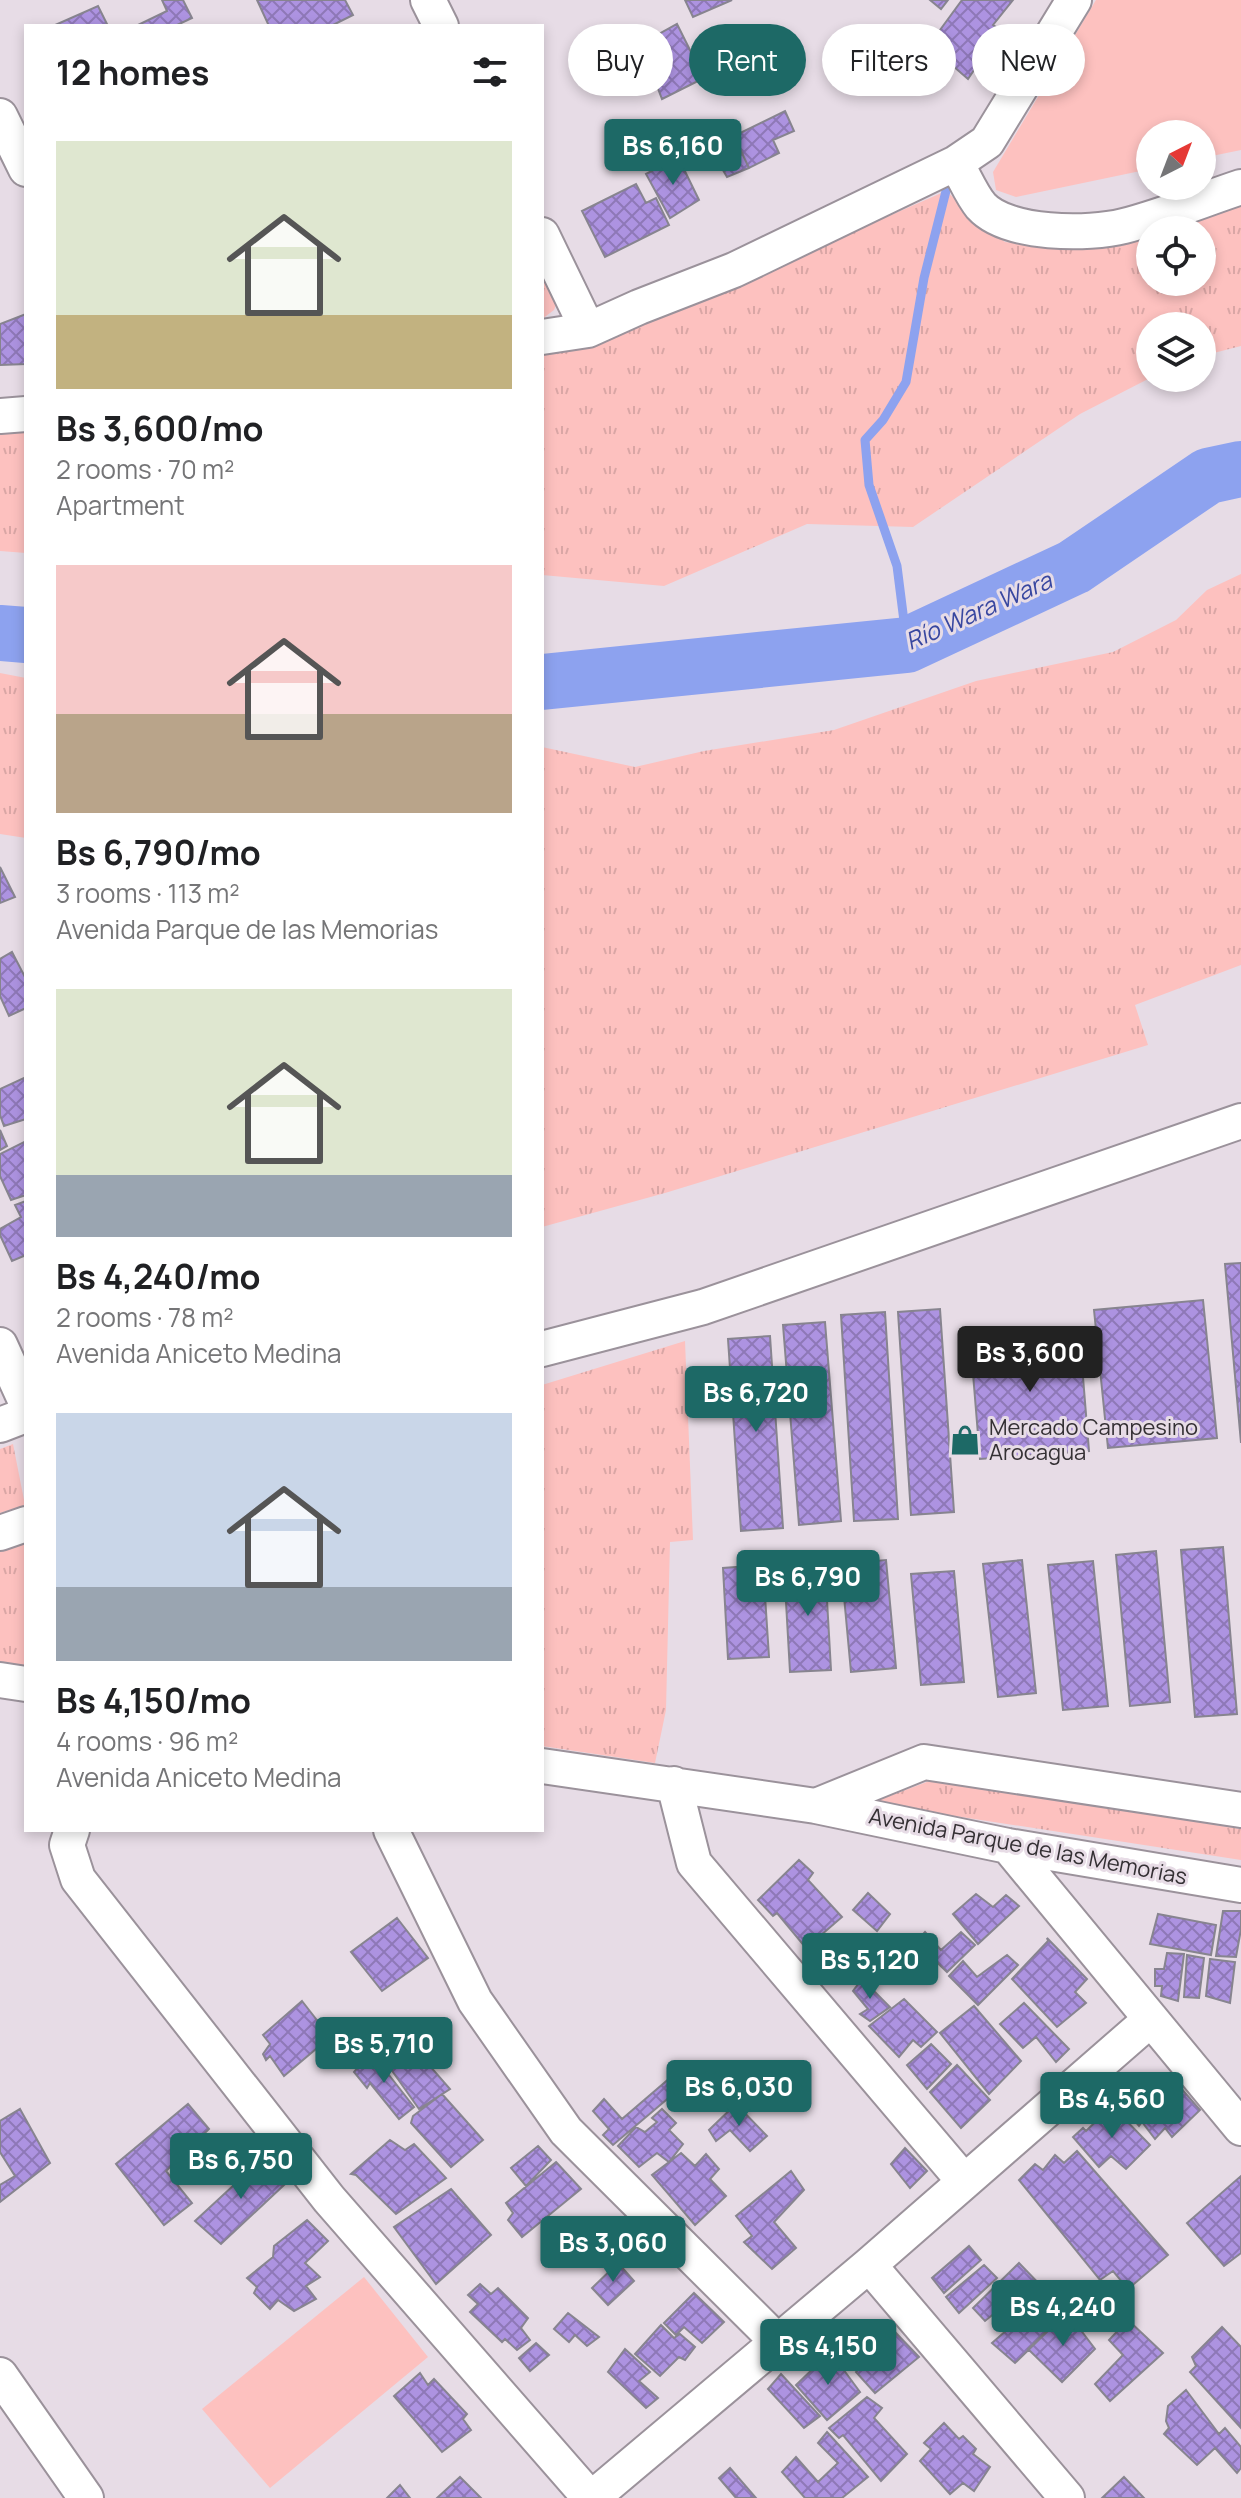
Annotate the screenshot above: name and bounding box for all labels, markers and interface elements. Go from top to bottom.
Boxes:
chip: Buy [568,24,673,96]
chip: Rent [689,24,806,96]
chip: Filters [822,24,956,96]
chip: New [972,24,1085,96]
text: 12 homes [56,49,209,95]
icon: filters [468,50,512,94]
pin: Bs 6,160 [590,119,756,187]
north arrow [1136,120,1216,200]
map controls [1136,120,1216,392]
text: Bs 6,160 [622,127,724,163]
icon: home [212,193,356,337]
button: locate [1136,216,1216,296]
button: layers [1136,312,1216,392]
text: Bs 3,600/mo [56,405,264,451]
text: 2 rooms · 70 m² [56,451,234,487]
text: Apartment [56,487,185,523]
water label: Río Wara Wara [900,562,1058,657]
icon: home [212,617,356,761]
text: Bs 6,790/mo [56,829,261,875]
text: 3 rooms · 113 m² [56,875,240,911]
text: Avenida Parque de las Memorias [56,911,438,947]
icon: home [212,1041,356,1185]
text: Bs 4,240/mo [56,1253,261,1299]
text: 2 rooms · 78 m² [56,1299,234,1335]
pin: Bs 3,600 [947,1326,1113,1394]
text: Bs 3,600 [975,1334,1085,1370]
text: Avenida Aniceto Medina [56,1335,342,1371]
pin: Bs 6,720 [673,1366,839,1434]
text: Bs 6,720 [703,1374,809,1410]
place label: Mercado Campesino Arocagua [989,1412,1198,1467]
shop icon: Mercado Campesino Arocagua [948,1423,982,1457]
icon: home [212,1465,356,1609]
pin: Bs 6,790 [725,1550,891,1618]
text: Bs 6,790 [755,1558,861,1594]
text: Bs 4,150/mo [56,1677,251,1723]
text: 4 rooms · 96 m² [56,1723,238,1759]
text: Avenida Aniceto Medina [56,1759,342,1795]
street label: Avenida Parque de las Memorias [866,1800,1190,1892]
pin: Bs 5,120 [787,1933,953,2001]
text: Bs 5,120 [820,1941,920,1977]
pin: Bs 5,710 [301,2017,467,2085]
text: Bs 5,710 [333,2025,435,2061]
pin: Bs 6,030 [656,2060,822,2128]
text: Bs 6,030 [684,2068,794,2104]
pin: Bs 4,560 [1029,2072,1195,2140]
text: Bs 4,560 [1058,2080,1166,2116]
pin: Bs 6,750 [158,2133,324,2201]
text: Bs 6,750 [188,2141,294,2177]
pin: Bs 3,060 [530,2216,696,2284]
text: Bs 3,060 [558,2224,668,2260]
pin: Bs 4,240 [980,2280,1146,2348]
text: Bs 4,240 [1010,2288,1116,2324]
pin: Bs 4,150 [745,2319,911,2387]
text: Bs 4,150 [778,2327,878,2363]

